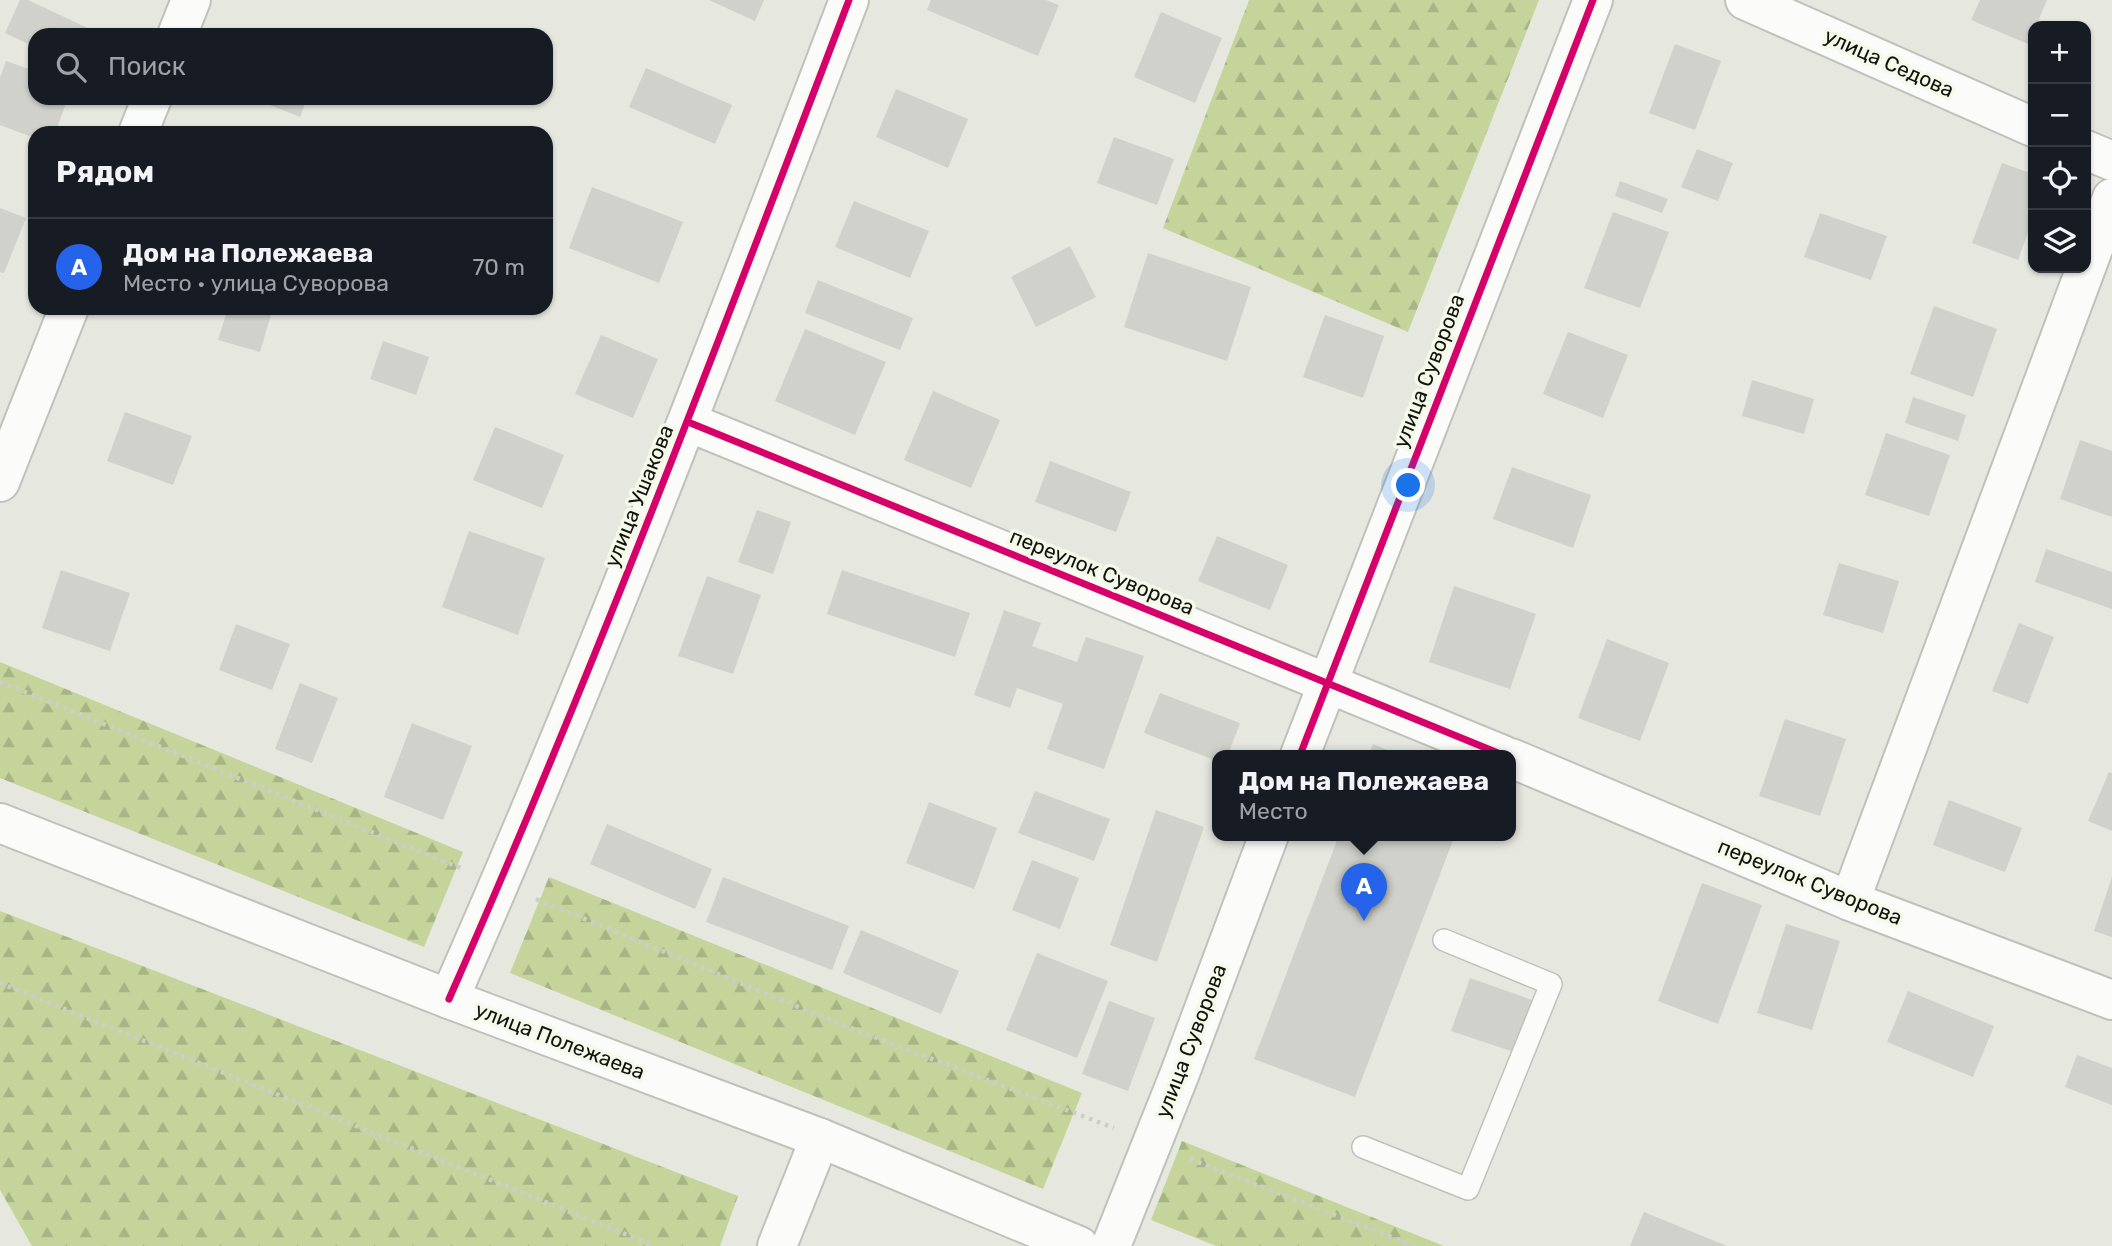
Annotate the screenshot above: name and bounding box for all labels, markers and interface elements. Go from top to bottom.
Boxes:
map controls [2028,21,2091,273]
button: + [2028,21,2091,84]
street label: улица Седова [1820,23,1958,102]
search box [28,28,553,105]
icon: search [52,48,90,86]
text: Поиск [108,51,186,82]
button: − [2028,84,2091,147]
button: locate [2028,147,2091,210]
text: Рядом [56,154,154,190]
button: layers [2028,210,2091,273]
text: Дом на Полежаева [123,238,373,269]
text: A [71,253,87,281]
text: 70 m [473,253,525,281]
text: Место · улица Суворова [123,269,389,297]
street label: улица Суворова [1388,290,1469,451]
street label: улица Ушакова [599,421,678,571]
your location [1391,468,1425,502]
street label: переулок Суворова [1006,523,1198,620]
popup [1212,750,1516,841]
text: Дом на Полежаева [1239,766,1489,797]
text: Место [1239,797,1308,825]
street label: переулок Суворова [1714,833,1906,930]
pin: A [1341,863,1387,921]
street label: улица Суворова [1150,960,1231,1121]
street label: улица Полежаева [472,997,649,1084]

